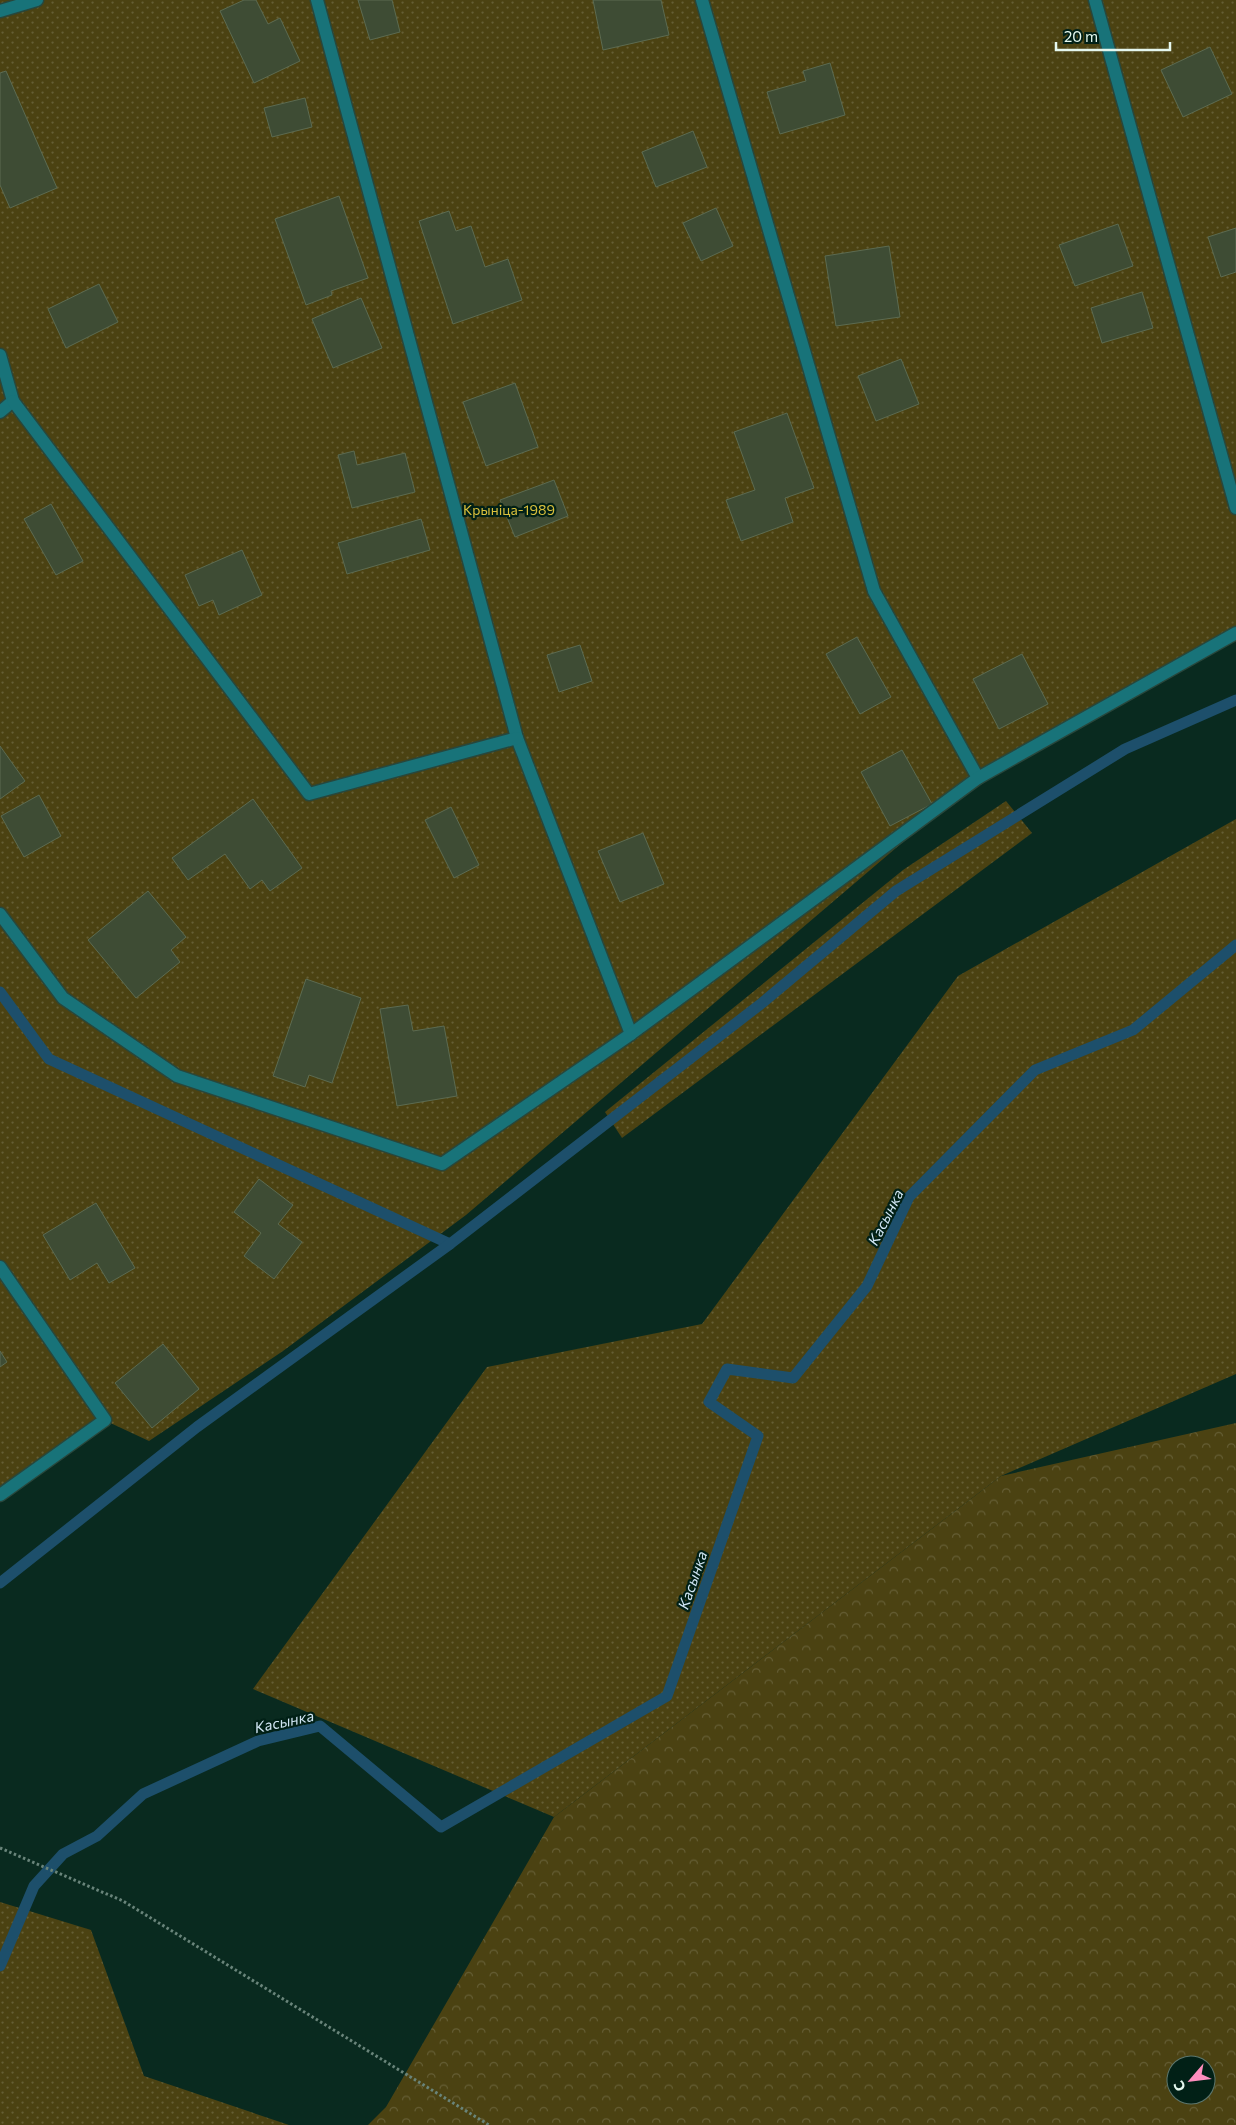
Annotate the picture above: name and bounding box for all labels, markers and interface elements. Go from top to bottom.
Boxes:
scale bar [1056,20,1170,52]
text: 20 m [1064,27,1098,45]
park label: Крыніца-1989 [463,501,555,518]
water label: Касынка [863,1186,907,1248]
water label: Касынка [674,1548,710,1612]
water label: Касынка [253,1706,316,1736]
north arrow [1166,2055,1216,2105]
text: С [1169,2078,1189,2095]

